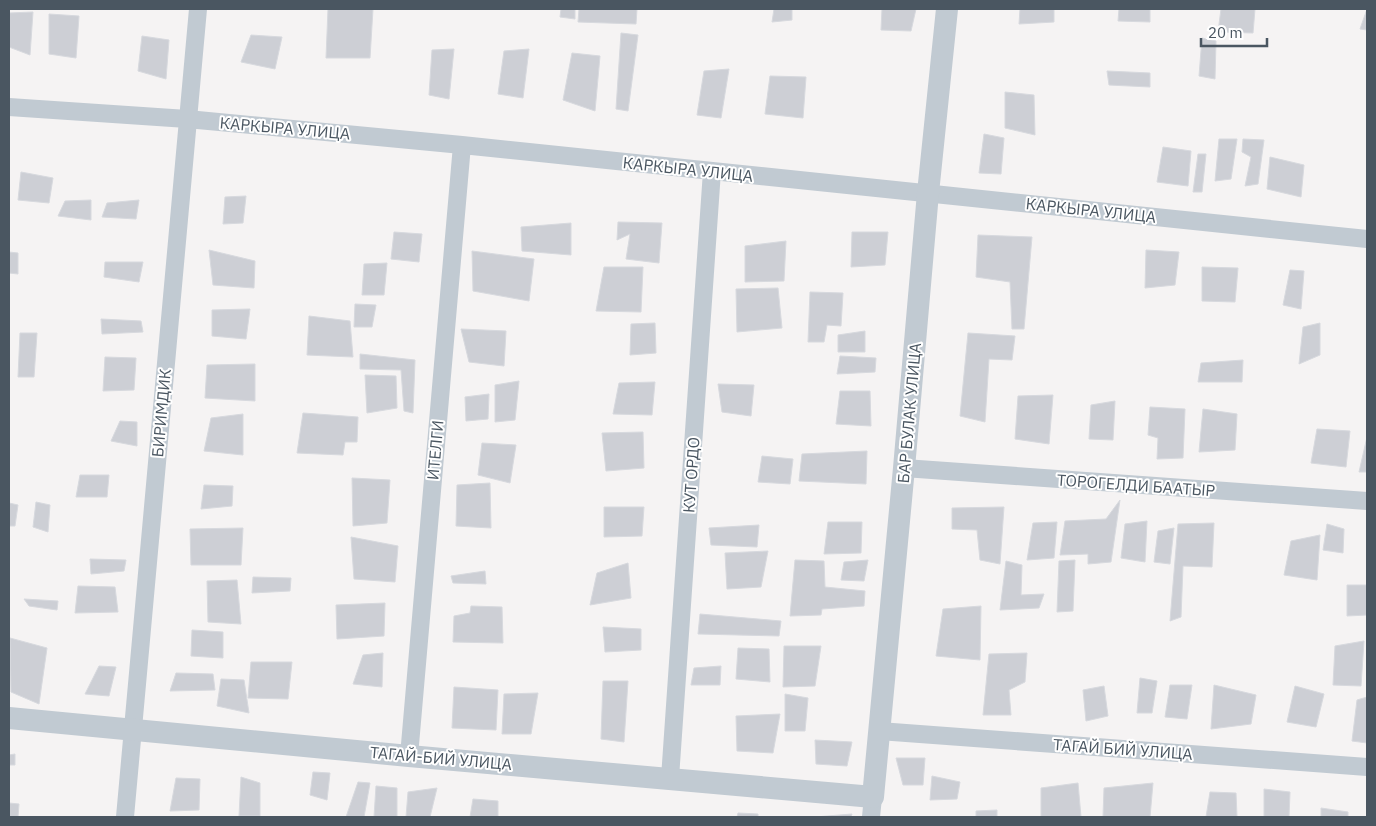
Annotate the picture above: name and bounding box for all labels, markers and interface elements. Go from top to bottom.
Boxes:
scale bar [1201,15,1267,47]
text: 20 m [1208,23,1243,42]
street label: КАРКЫРА УЛИЦА [219,112,351,144]
street label: КАРКЫРА УЛИЦА [622,152,754,186]
street label: КАРКЫРА УЛИЦА [1025,193,1157,227]
street label: БАР БУЛАК УЛИЦА [893,342,925,484]
street label: БИРИМДИК [147,368,175,458]
street label: ИТЕЛГИ [422,419,448,481]
street label: КУТ ОРДО [678,436,704,514]
street label: ТОРОГЕЛДИ БААТЫР [1056,469,1216,501]
street label: ТАГАЙ БИЙ УЛИЦА [1053,734,1193,764]
street label: ТАГАЙ-БИЙ УЛИЦА [369,742,513,774]

